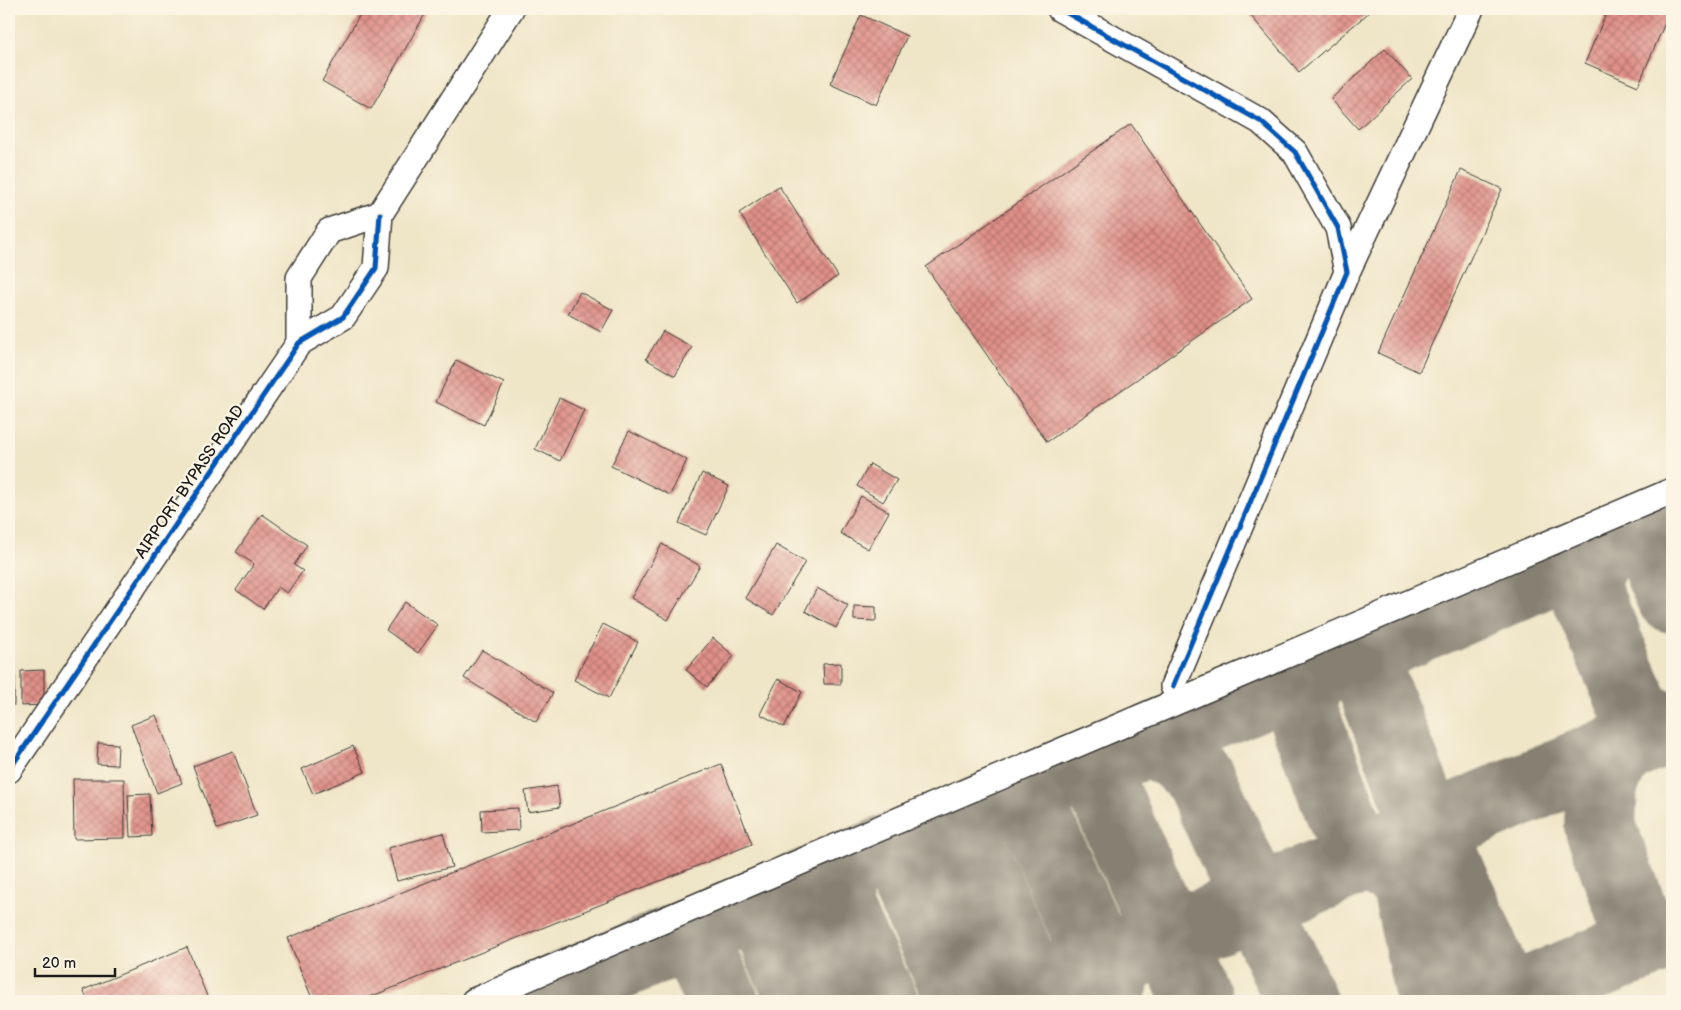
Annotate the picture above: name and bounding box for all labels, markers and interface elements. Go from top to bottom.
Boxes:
street label: AIRPORT BYPASS ROAD [132,402,248,562]
scale bar [35,945,115,977]
text: 20 m [42,954,76,973]

